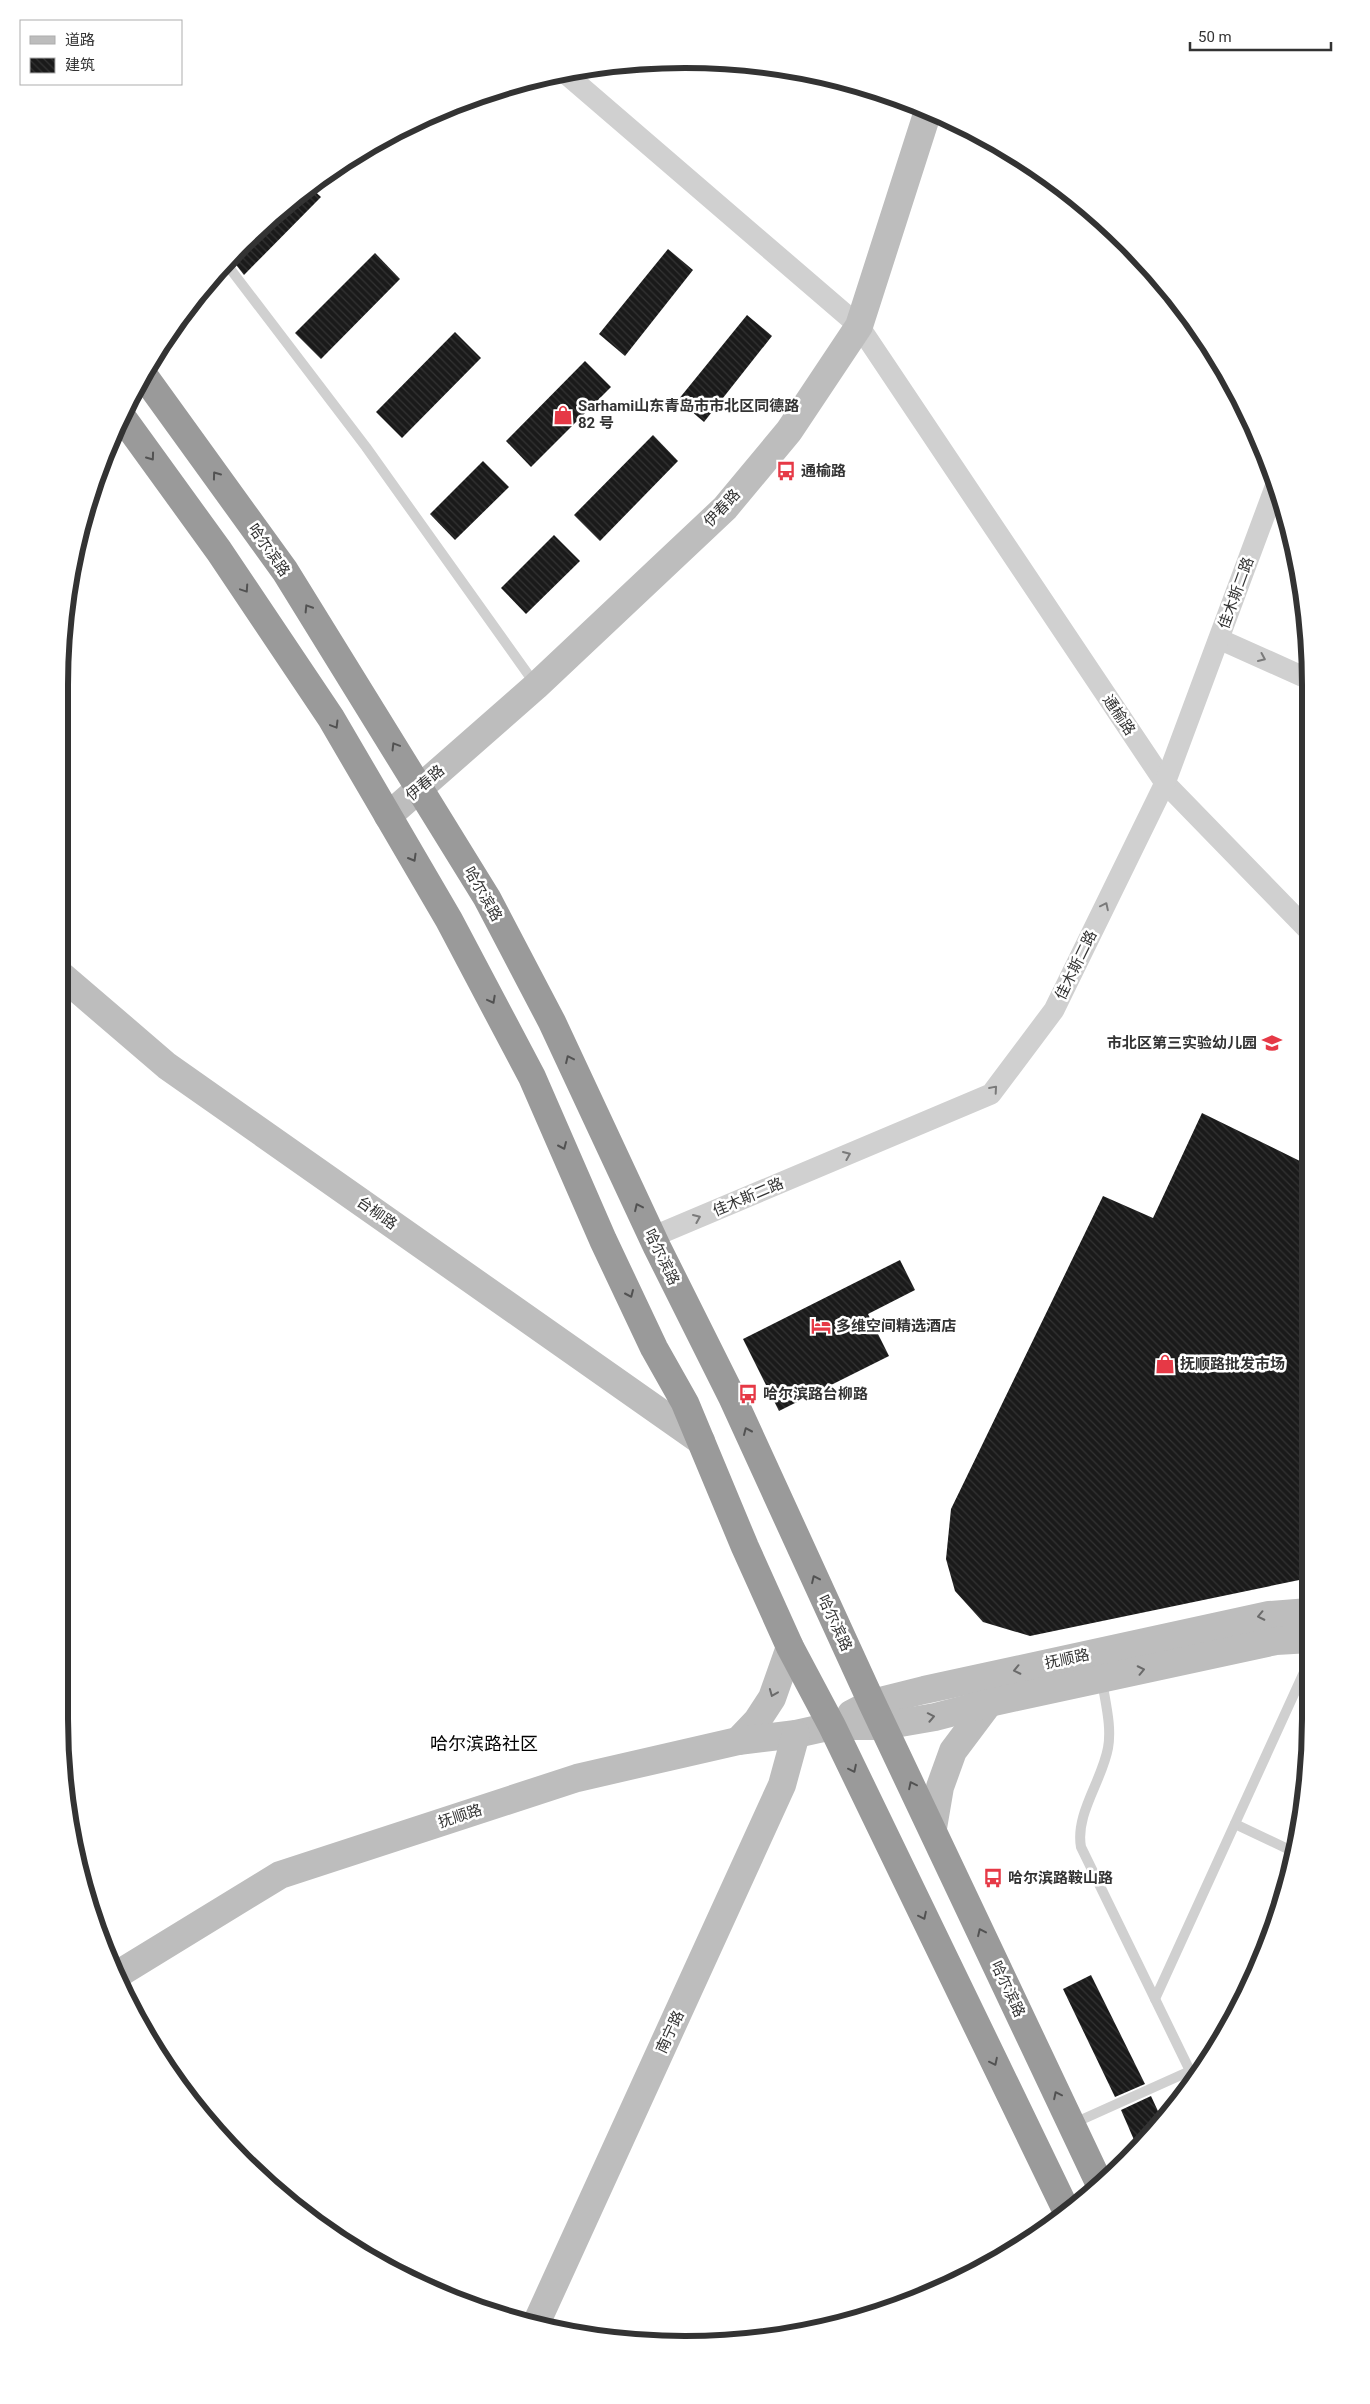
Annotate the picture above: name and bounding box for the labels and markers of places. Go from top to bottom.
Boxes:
place label: Sarhami山东青岛市市北区同德路 82 号 [578,397,799,432]
shop icon: Sarhami山东青岛市市北区同德路 82 号 [552,404,574,426]
bus stop icon: 通榆路 [775,460,797,482]
place label: 通榆路 [801,462,846,480]
school or university icon: 市北区第三实验幼儿园 [1261,1032,1283,1054]
place label: 市北区第三实验幼儿园 [1107,1034,1257,1052]
hotel icon: 多维空间精选酒店 [810,1315,832,1337]
place label: 多维空间精选酒店 [836,1317,956,1335]
shop icon: 抚顺路批发市场 [1154,1353,1176,1375]
place label: 抚顺路批发市场 [1180,1355,1285,1373]
bus stop icon: 哈尔滨路台柳路 [737,1383,759,1405]
place label: 哈尔滨路台柳路 [763,1385,868,1403]
bus stop icon: 哈尔滨路鞍山路 [982,1867,1004,1889]
place label: 哈尔滨路鞍山路 [1008,1869,1113,1887]

